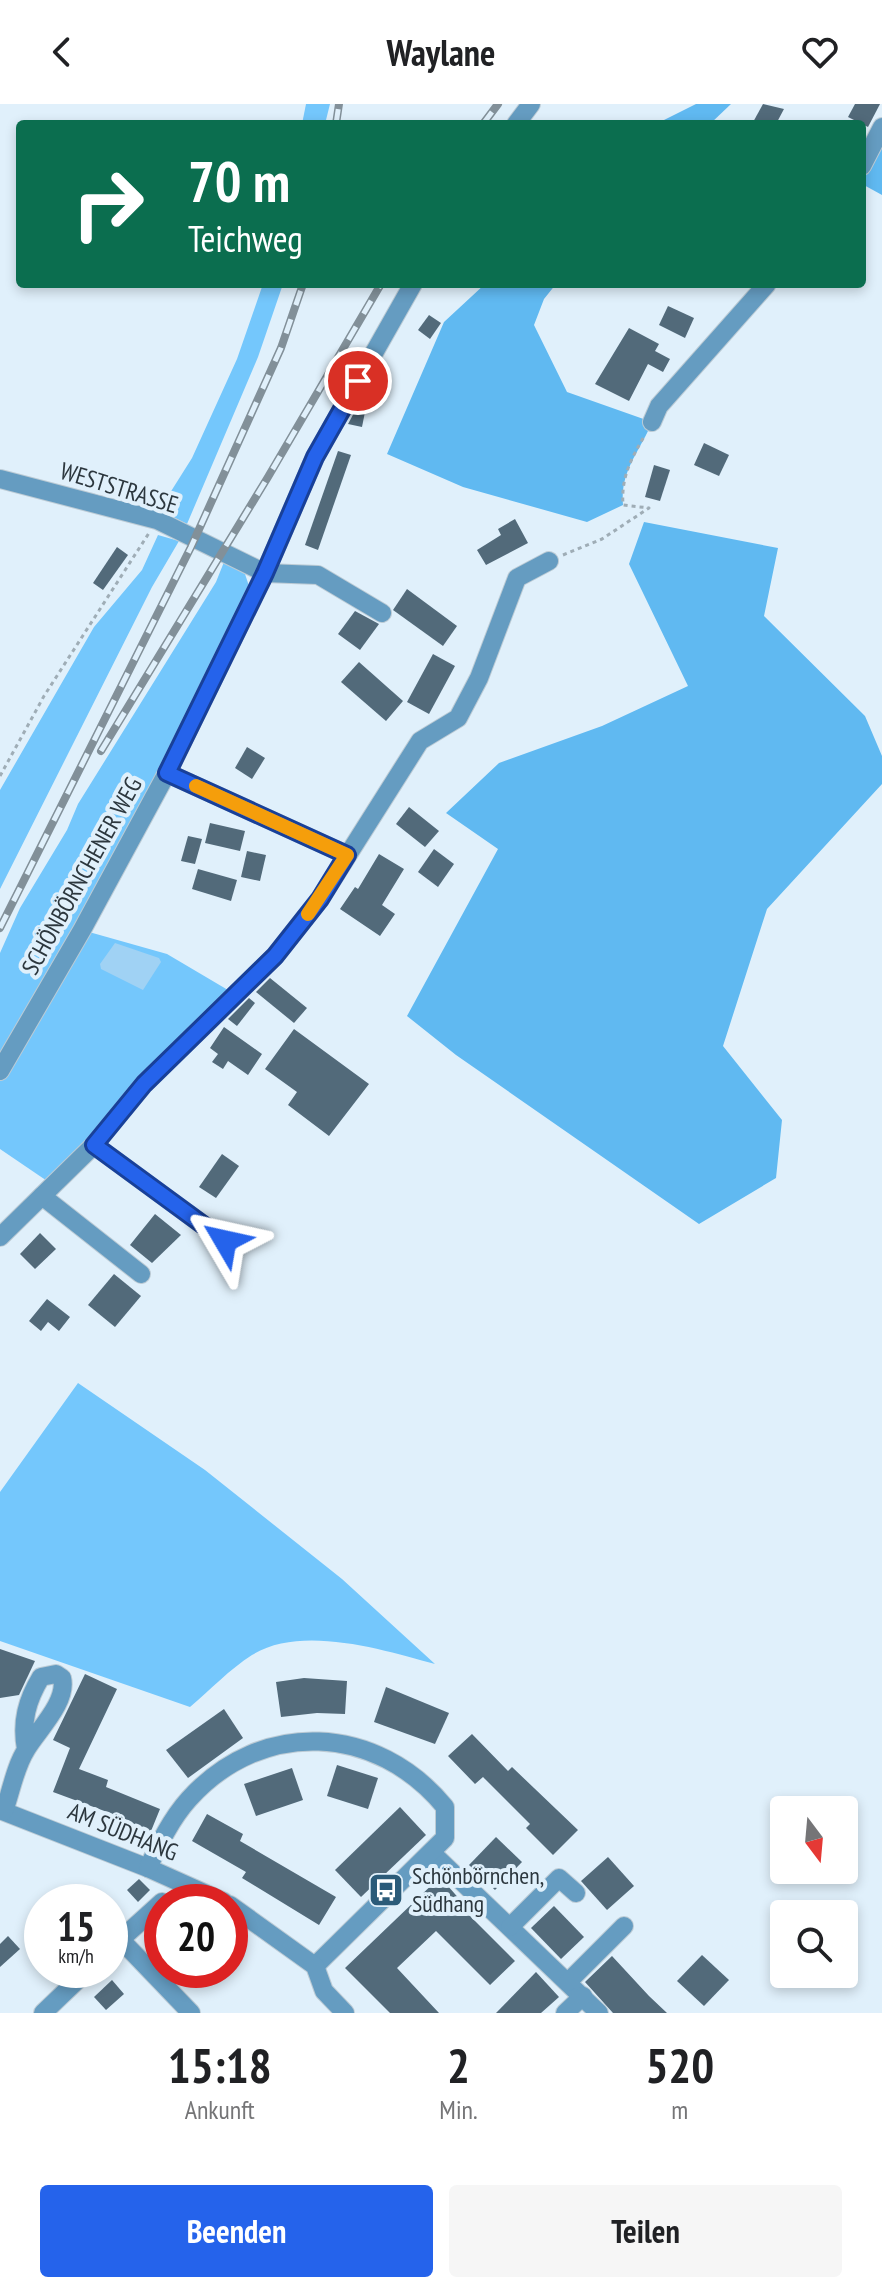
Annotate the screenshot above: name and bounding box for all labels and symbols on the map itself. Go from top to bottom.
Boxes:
pin [324,347,392,415]
street label: WESTSTRASSE [56,455,182,520]
street label: SCHÖNBÖRNCHENER WEG [14,772,149,980]
position arrow [183,1199,267,1283]
street label: AM SÜDHANG [64,1795,183,1868]
north arrow [770,1796,858,1884]
place label: Schönbörnchen, Südhang [412,1860,544,1919]
bus stop icon: Schönbörnchen, Südhang [367,1871,405,1909]
speed limit sign: 20 [144,1884,248,1988]

